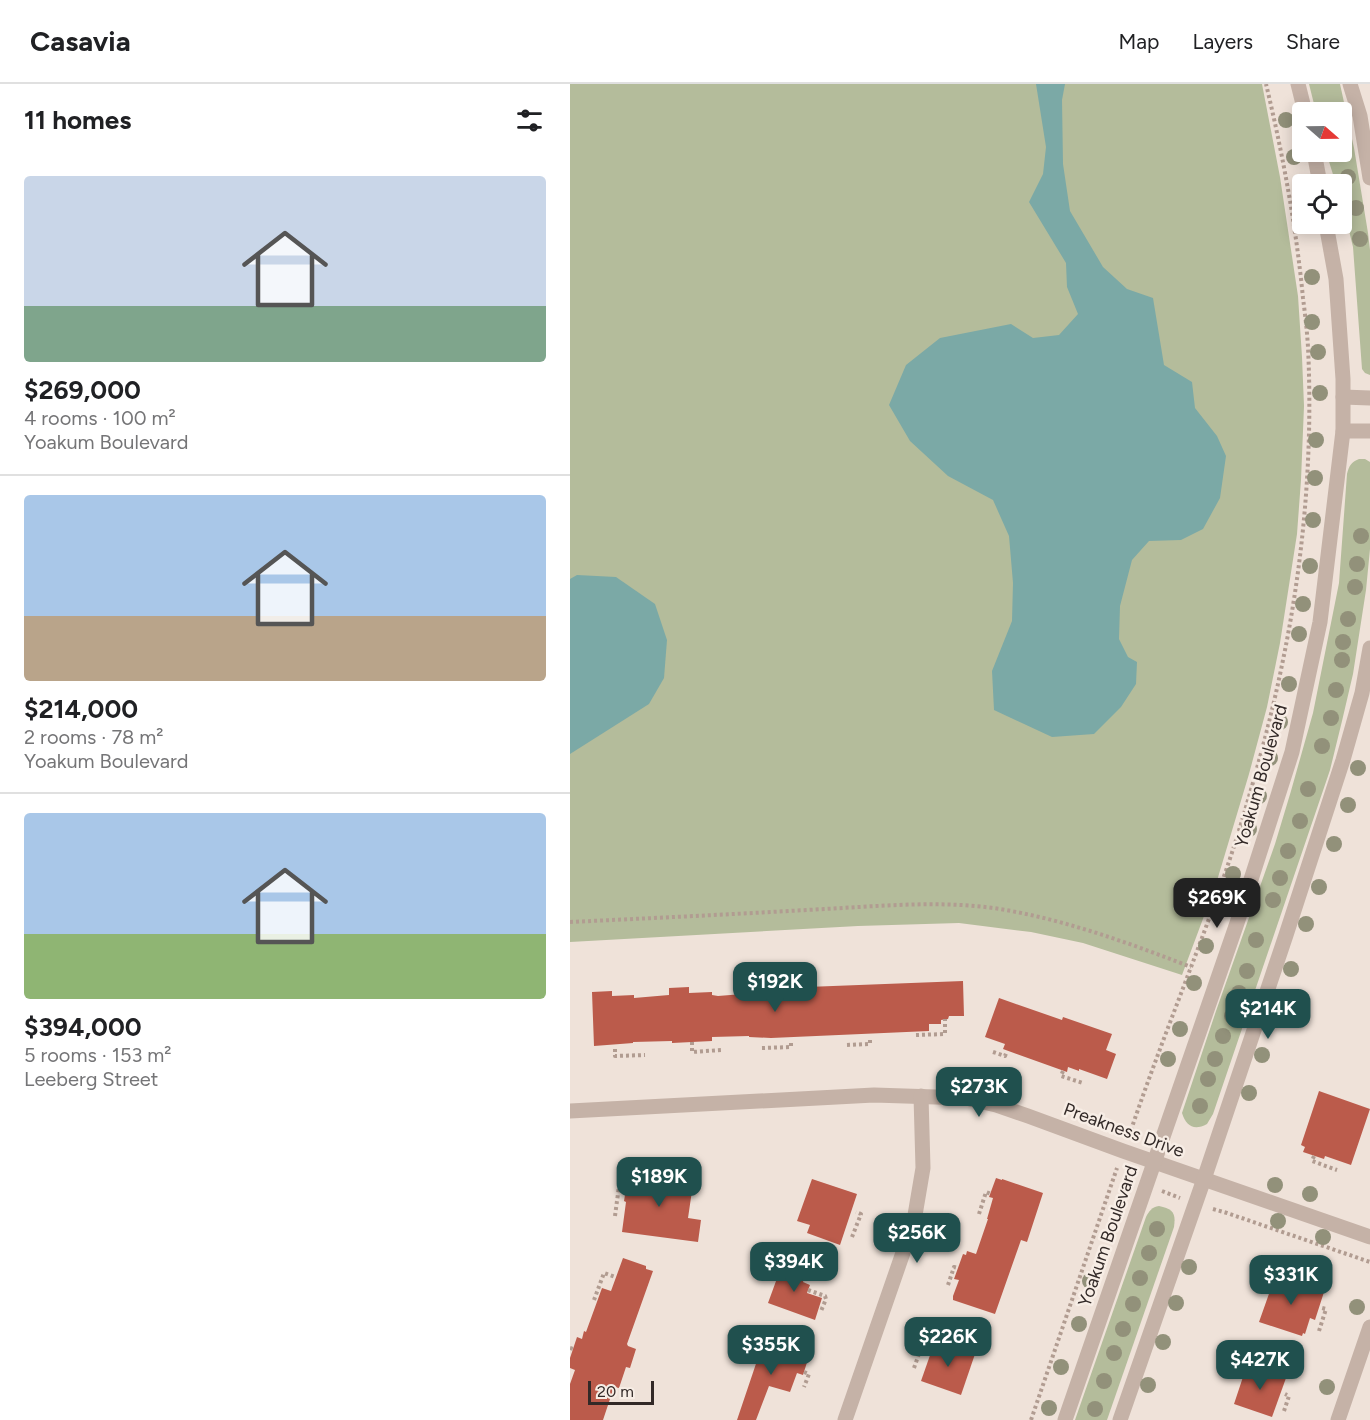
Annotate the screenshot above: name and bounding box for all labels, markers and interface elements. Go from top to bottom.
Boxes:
text: Casavia [30,24,131,58]
text: Map [1119,29,1159,54]
text: Layers [1192,29,1253,54]
text: Share [1286,29,1340,54]
north arrow [1292,102,1352,162]
map controls [1292,102,1352,234]
text: 11 homes [24,104,131,136]
icon: filters [513,104,546,137]
button: locate [1292,174,1352,234]
icon: home [231,215,339,323]
text: $269,000 [24,374,141,406]
text: 4 rooms · 100 m² [24,406,176,430]
text: Yoakum Boulevard [24,430,188,454]
icon: home [231,534,339,642]
text: $214,000 [24,693,138,725]
street label: Yoakum Boulevard [1230,702,1292,850]
text: 2 rooms · 78 m² [24,725,164,749]
text: Yoakum Boulevard [24,749,188,773]
icon: home [231,852,339,960]
pin: $269K [1175,878,1259,929]
text: $269K [1187,885,1247,909]
pin: $192K [733,962,817,1013]
text: $192K [747,969,803,993]
pin: $214K [1226,989,1310,1040]
text: $214K [1239,996,1297,1020]
text: $394,000 [24,1011,142,1043]
text: 5 rooms · 153 m² [24,1043,172,1067]
text: Leeberg Street [24,1067,158,1091]
pin: $273K [937,1067,1021,1118]
text: $273K [950,1074,1008,1098]
street label: Preakness Drive [1061,1098,1188,1162]
pin: $189K [617,1157,701,1208]
street label: Yoakum Boulevard [1074,1162,1142,1310]
text: $189K [631,1164,687,1188]
pin: $256K [875,1213,959,1264]
text: $256K [887,1220,947,1244]
pin: $394K [752,1242,836,1293]
text: $394K [764,1249,824,1273]
pin: $331K [1249,1255,1333,1306]
text: $331K [1263,1262,1319,1286]
pin: $226K [906,1317,990,1368]
text: $226K [918,1324,978,1348]
pin: $355K [729,1325,813,1376]
text: $355K [742,1332,800,1356]
pin: $427K [1218,1340,1302,1391]
text: $427K [1230,1347,1290,1371]
scale bar [588,1378,654,1406]
text: 20 m [597,1382,634,1401]

